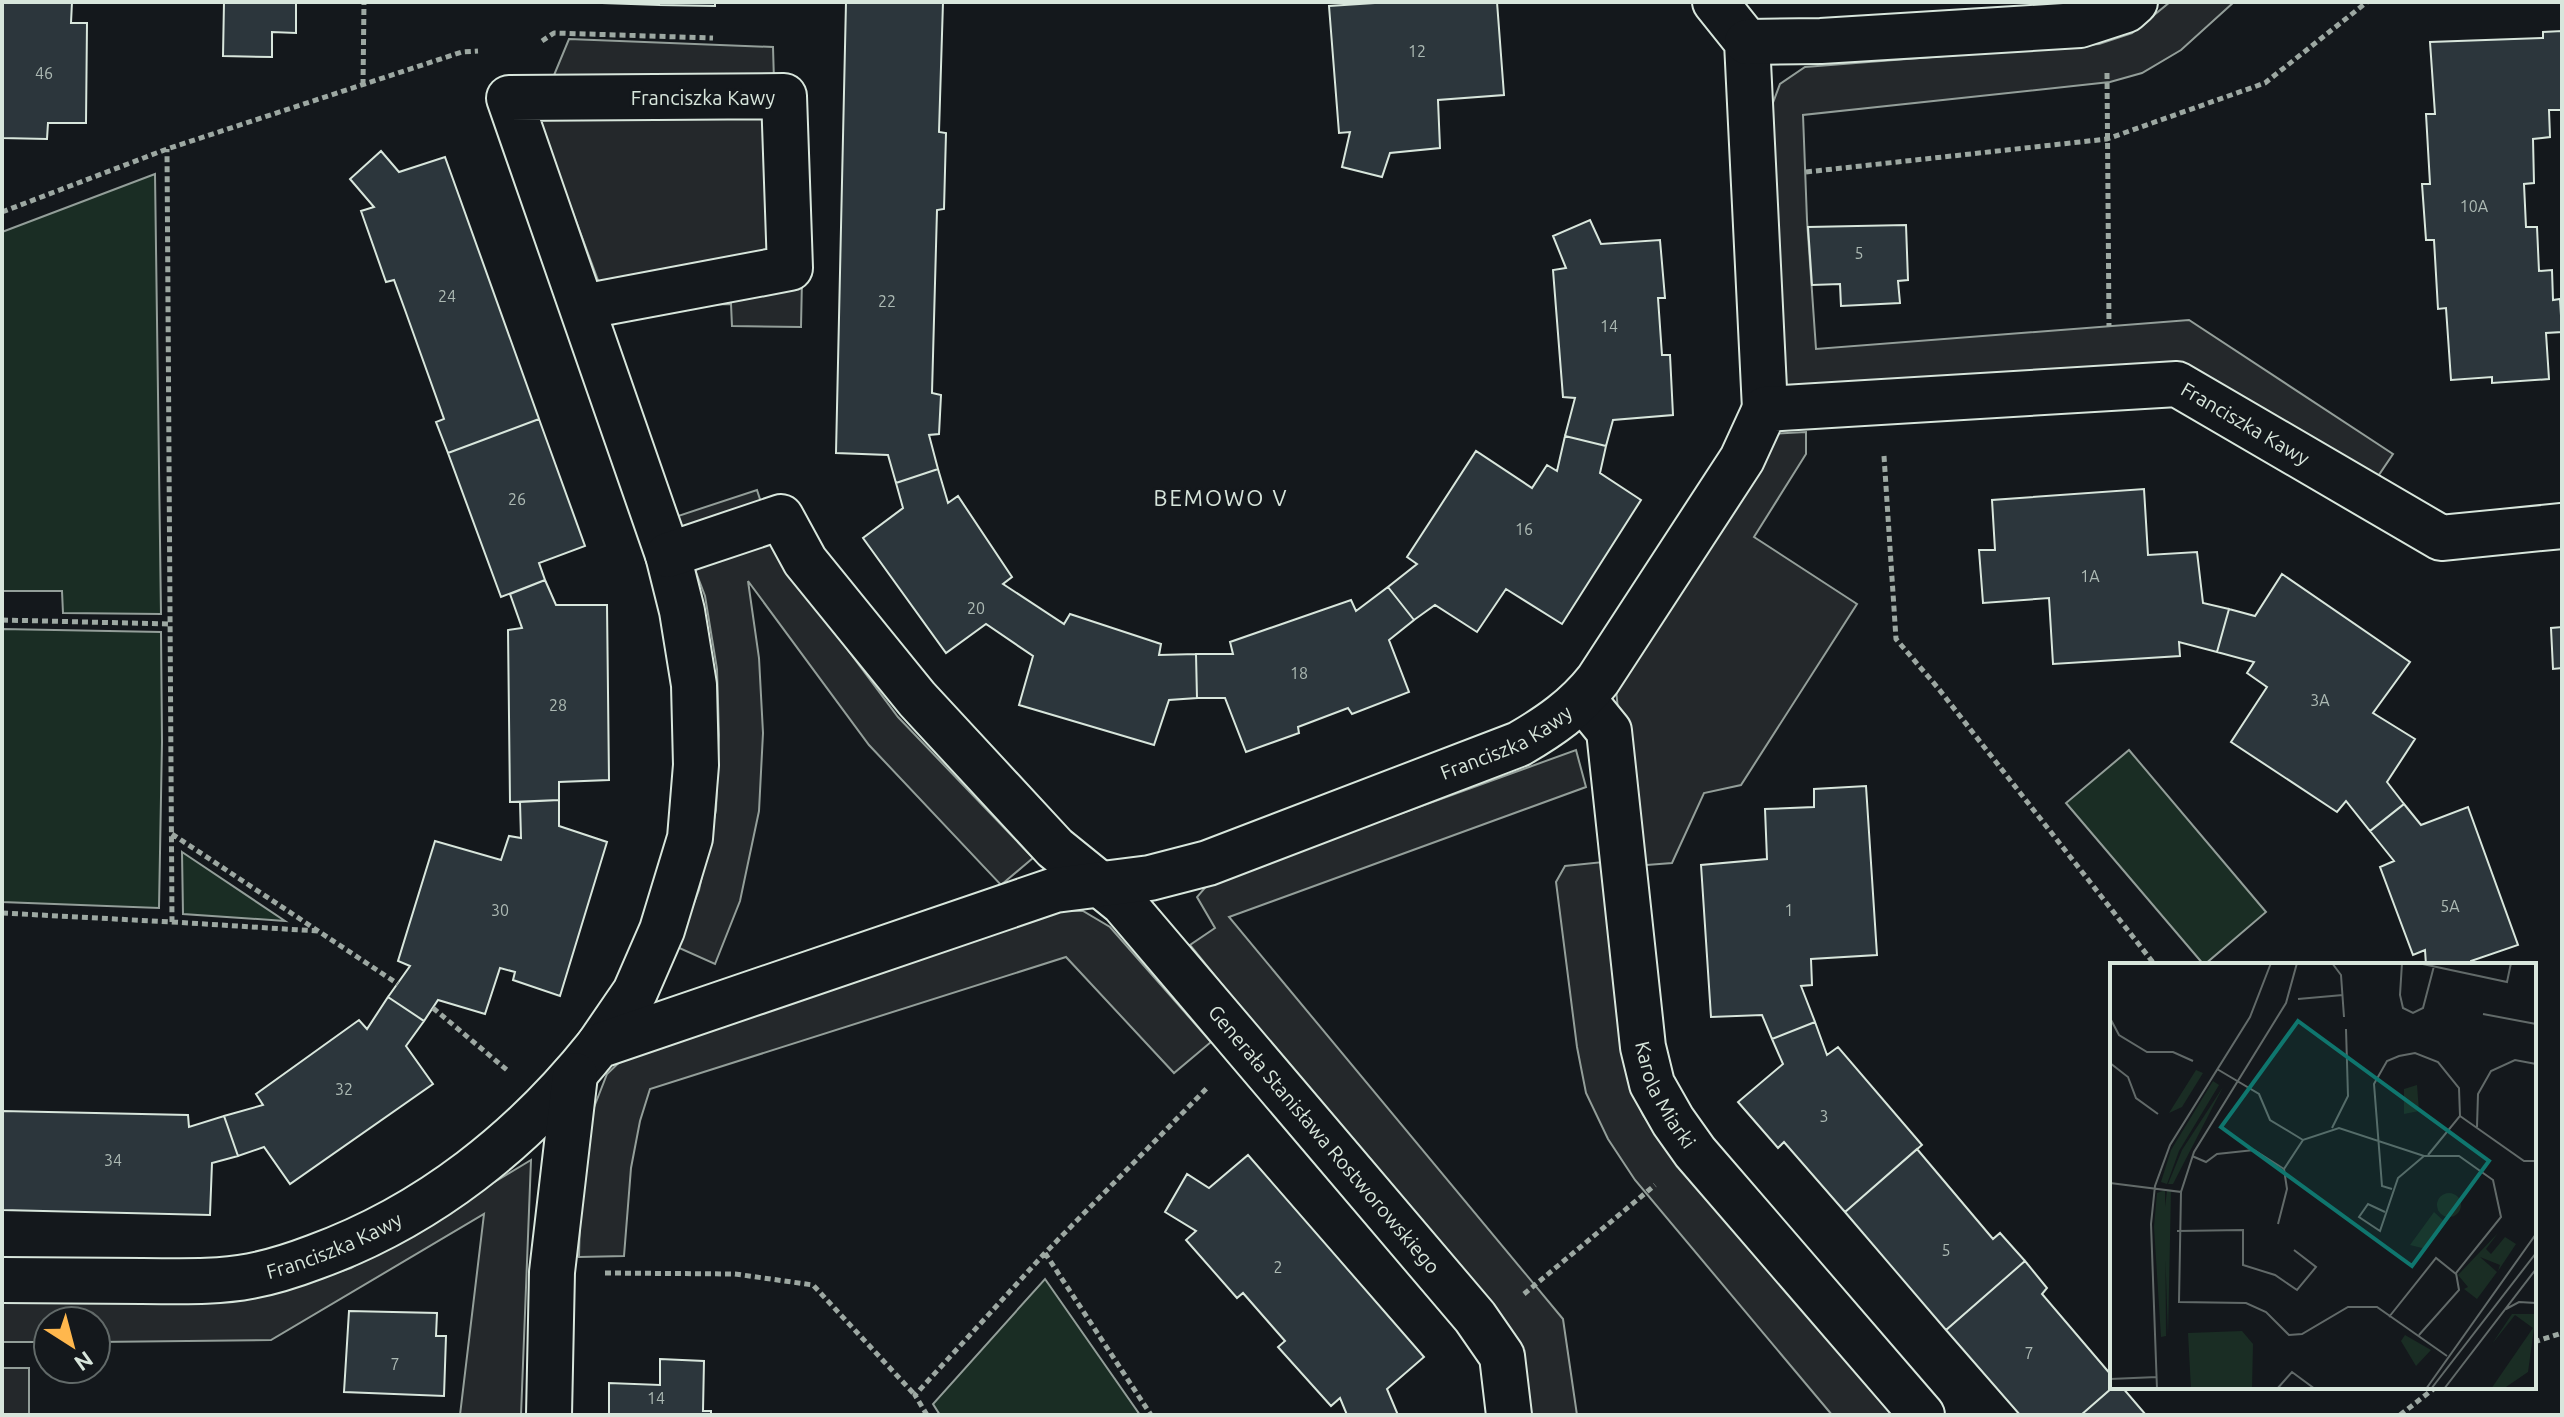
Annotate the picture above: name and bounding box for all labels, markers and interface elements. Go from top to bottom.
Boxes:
house number: 12 [1408,42,1426,60]
house number: 46 [35,64,53,82]
street label: Franciszka Kawy [631,86,776,109]
house number: 10A [2460,197,2489,215]
house number: 5 [1854,244,1864,262]
house number: 24 [438,287,456,305]
house number: 22 [878,292,896,310]
house number: 14 [1600,317,1618,335]
street label: Franciszka Kawy [2177,377,2314,470]
district label: BEMOWO V [1154,485,1288,510]
house number: 26 [508,490,526,508]
house number: 16 [1515,520,1533,538]
house number: 1A [2080,567,2100,585]
house number: 20 [967,599,985,617]
house number: 18 [1290,664,1308,682]
house number: 3A [2310,691,2330,709]
house number: 28 [549,696,567,714]
street label: Franciszka Kawy [1437,700,1577,784]
house number: 5A [2440,897,2460,915]
house number: 30 [491,901,509,919]
house number: 1 [1784,901,1794,919]
inset map [2110,963,2536,1389]
street label: Generała Stanisława Rostworowskiego [1204,1000,1445,1278]
street label: Karola Miarki [1631,1039,1701,1153]
house number: 32 [335,1080,353,1098]
house number: 3 [1819,1107,1829,1125]
house number: 34 [104,1151,122,1169]
street label: Franciszka Kawy [264,1207,406,1283]
house number: 5 [1941,1241,1951,1259]
house number: 2 [1273,1258,1283,1276]
north arrow [32,1305,112,1385]
house number: 7 [2024,1344,2034,1362]
text: N [70,1347,98,1377]
house number: 7 [390,1355,400,1373]
house number: 14 [647,1389,665,1407]

